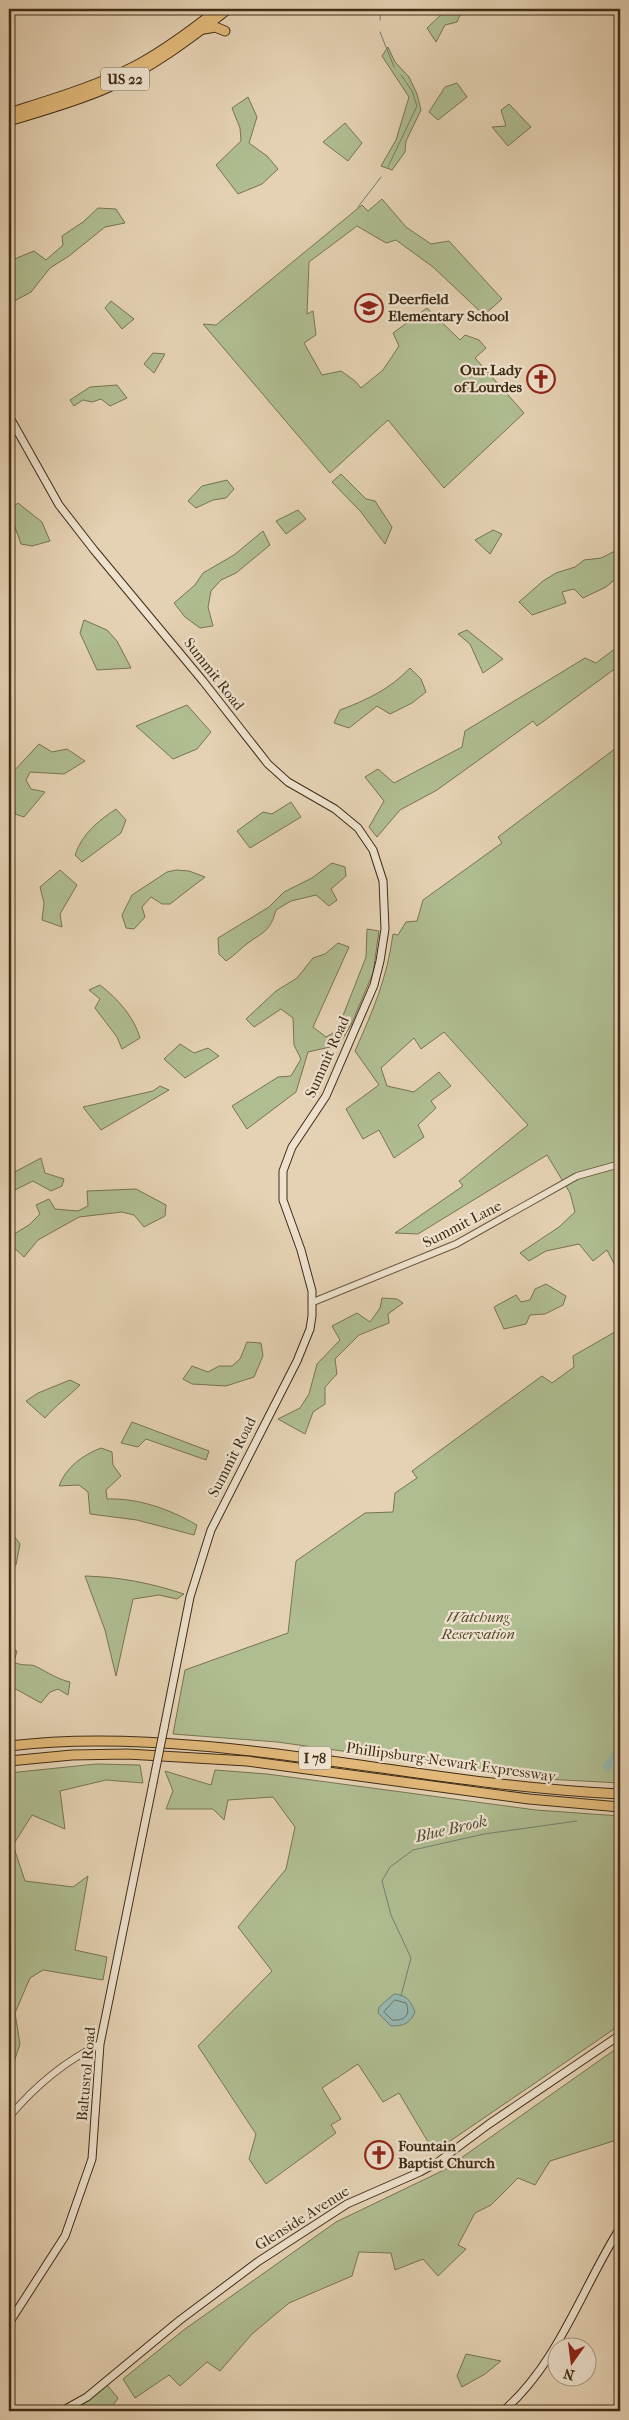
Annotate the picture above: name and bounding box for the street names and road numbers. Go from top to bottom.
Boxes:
road number: US 22 [101,68,149,90]
street label: Summit Road [180,634,249,715]
street label: Summit Road [301,1013,353,1101]
street label: Summit Lane [420,1196,505,1252]
street label: Summit Road [204,1413,260,1500]
street label: Phillipsburg-Newark Expressway [345,1738,558,1786]
road number: I 78 [299,1746,331,1770]
street label: Baltusrol Road [73,2025,99,2122]
street label: Glenside Avenue [251,2181,353,2254]

